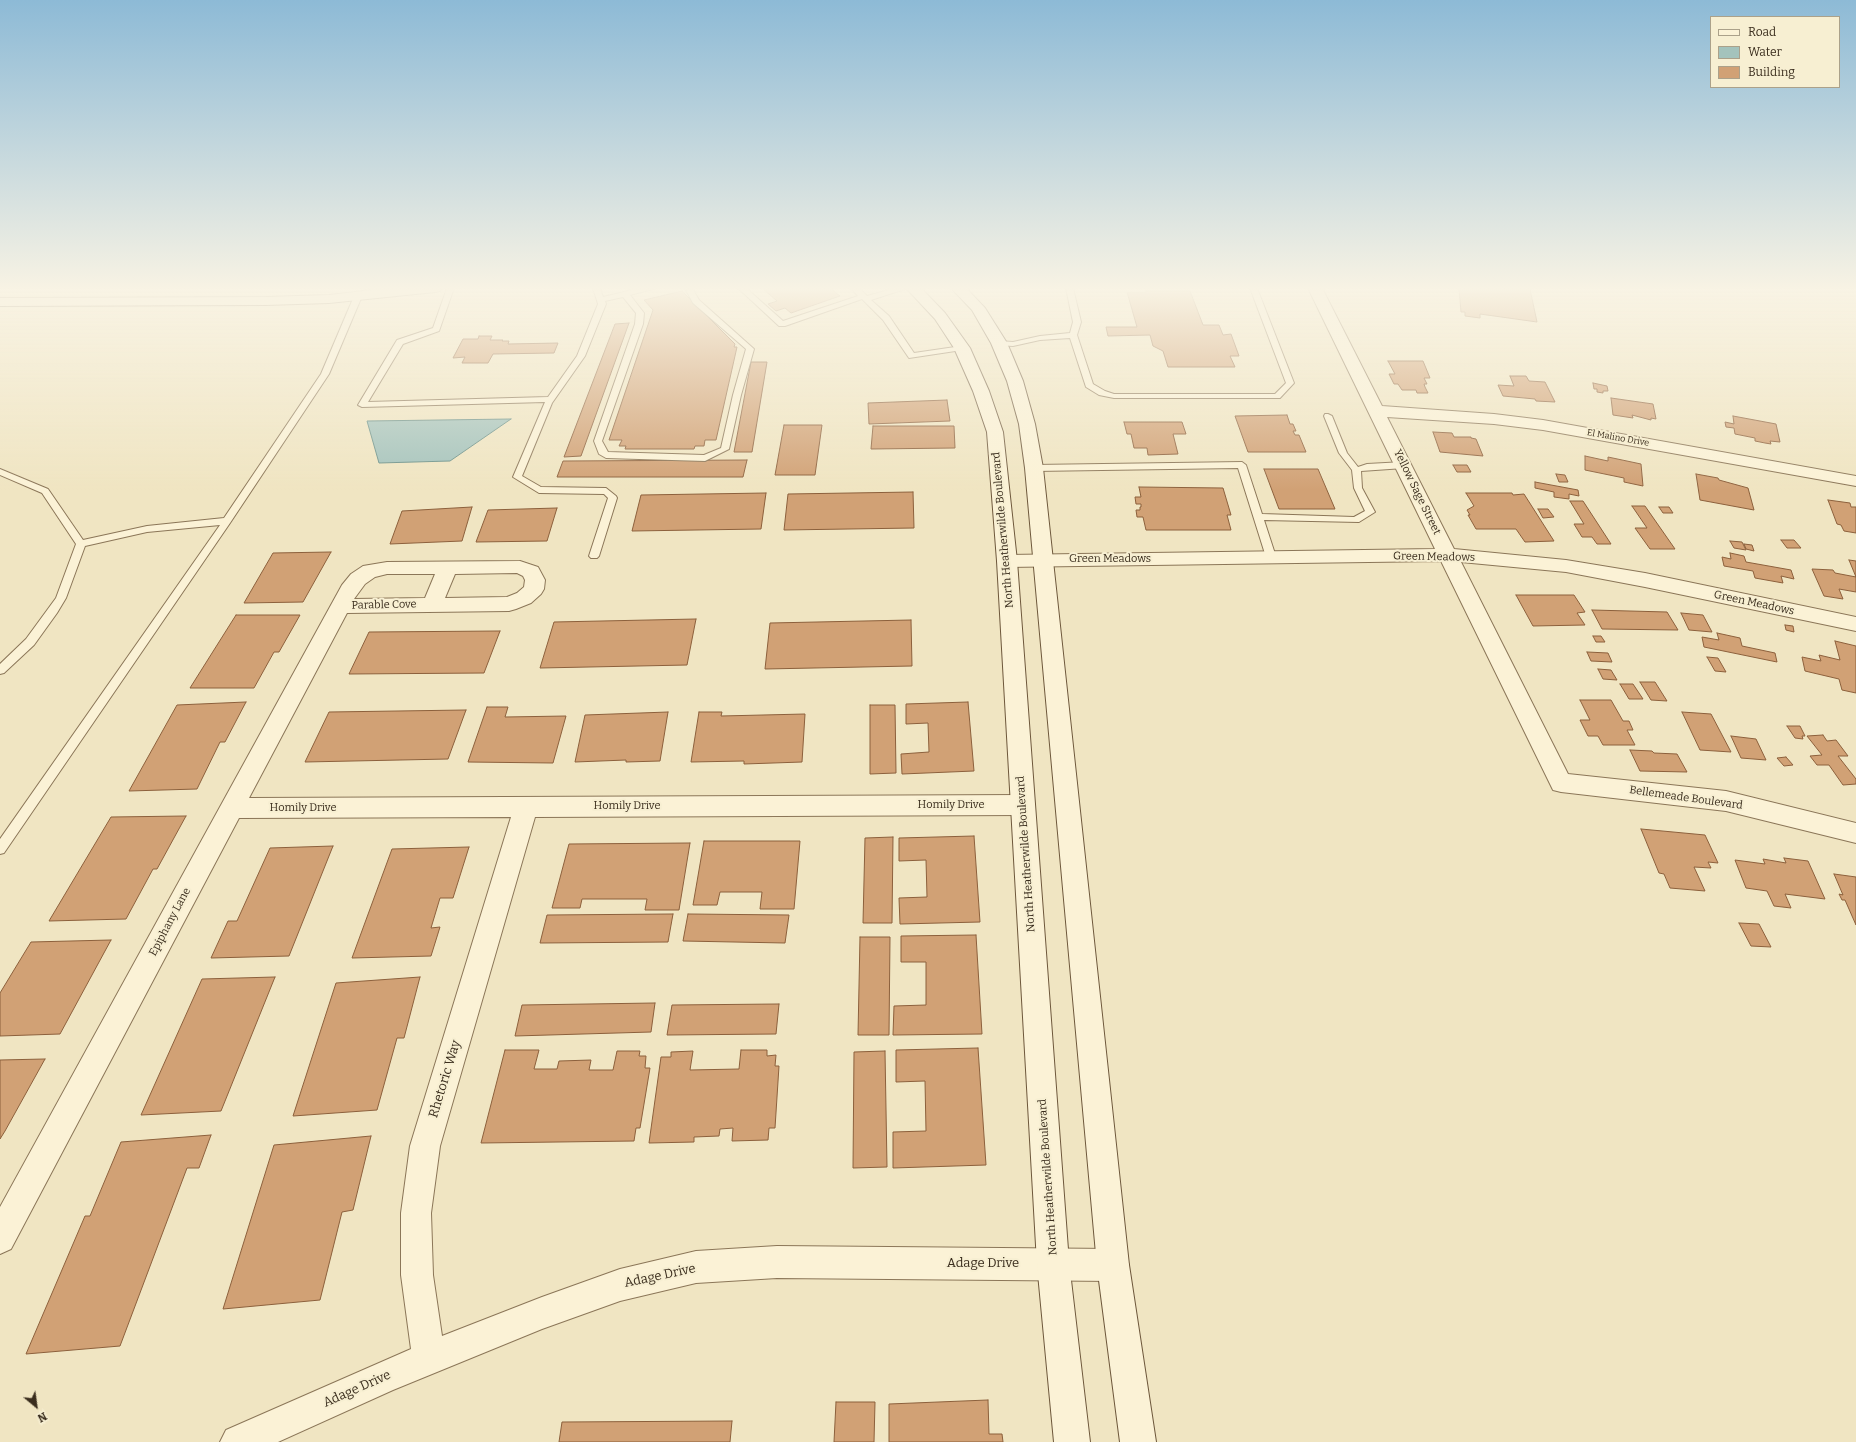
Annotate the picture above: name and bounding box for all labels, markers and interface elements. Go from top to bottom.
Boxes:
legend [1710,16,1840,88]
text: Road [1748,25,1776,39]
text: Water [1748,45,1782,59]
text: Building [1748,65,1795,79]
street label: El Malino Drive [1586,427,1650,449]
street label: Yellow Sage Street [1391,447,1443,537]
street label: North Heatherwilde Boulevard [990,451,1016,609]
street label: Green Meadows [1393,550,1475,564]
street label: Green Meadows [1069,552,1151,566]
street label: Green Meadows [1713,588,1795,618]
street label: Parable Cove [351,598,417,612]
street label: North Heatherwilde Boulevard [1014,775,1038,933]
street label: Bellemeade Boulevard [1628,784,1744,812]
street label: Homily Drive [918,798,984,812]
street label: Homily Drive [594,799,660,813]
street label: Homily Drive [270,801,336,815]
street label: Epiphany Lane [146,886,194,958]
street label: Rhetoric Way [426,1038,464,1120]
street label: North Heatherwilde Boulevard [1036,1098,1060,1256]
street label: Adage Drive [947,1255,1019,1271]
street label: Adage Drive [623,1261,697,1291]
street label: Adage Drive [321,1367,393,1411]
north arrow [16,1386,56,1426]
text: N [35,1409,49,1425]

